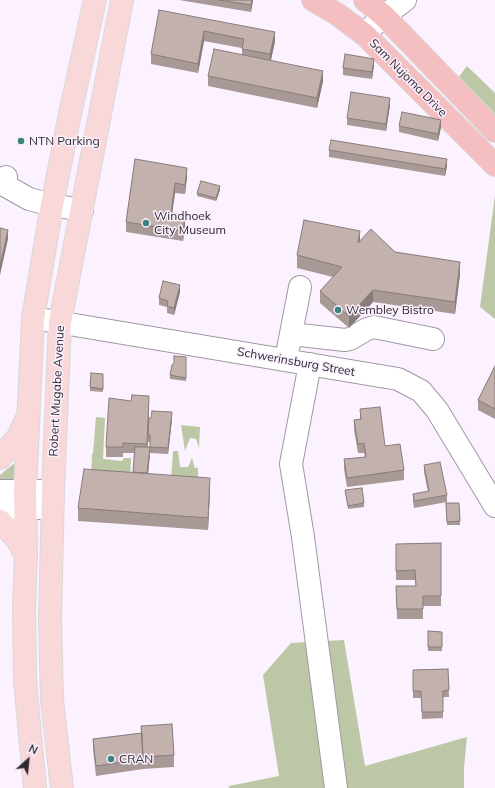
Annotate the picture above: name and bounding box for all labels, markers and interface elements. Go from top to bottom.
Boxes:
street label: Sam Nujoma Drive [366,36,450,120]
place label: NTN Parking [29,134,100,148]
marker: NTN Parking [16,136,26,146]
place label: Windhoek City Museum [154,209,226,237]
marker: Windhoek City Museum [141,218,151,228]
place label: Wembley Bistro [346,303,434,317]
marker: Wembley Bistro [333,305,343,315]
street label: Robert Mugabe Avenue [46,325,68,457]
street label: Schwerinsburg Street [236,345,356,379]
north arrow [8,740,48,780]
text: N [27,741,40,757]
place label: CRAN [119,752,153,766]
marker: CRAN [106,754,116,764]

